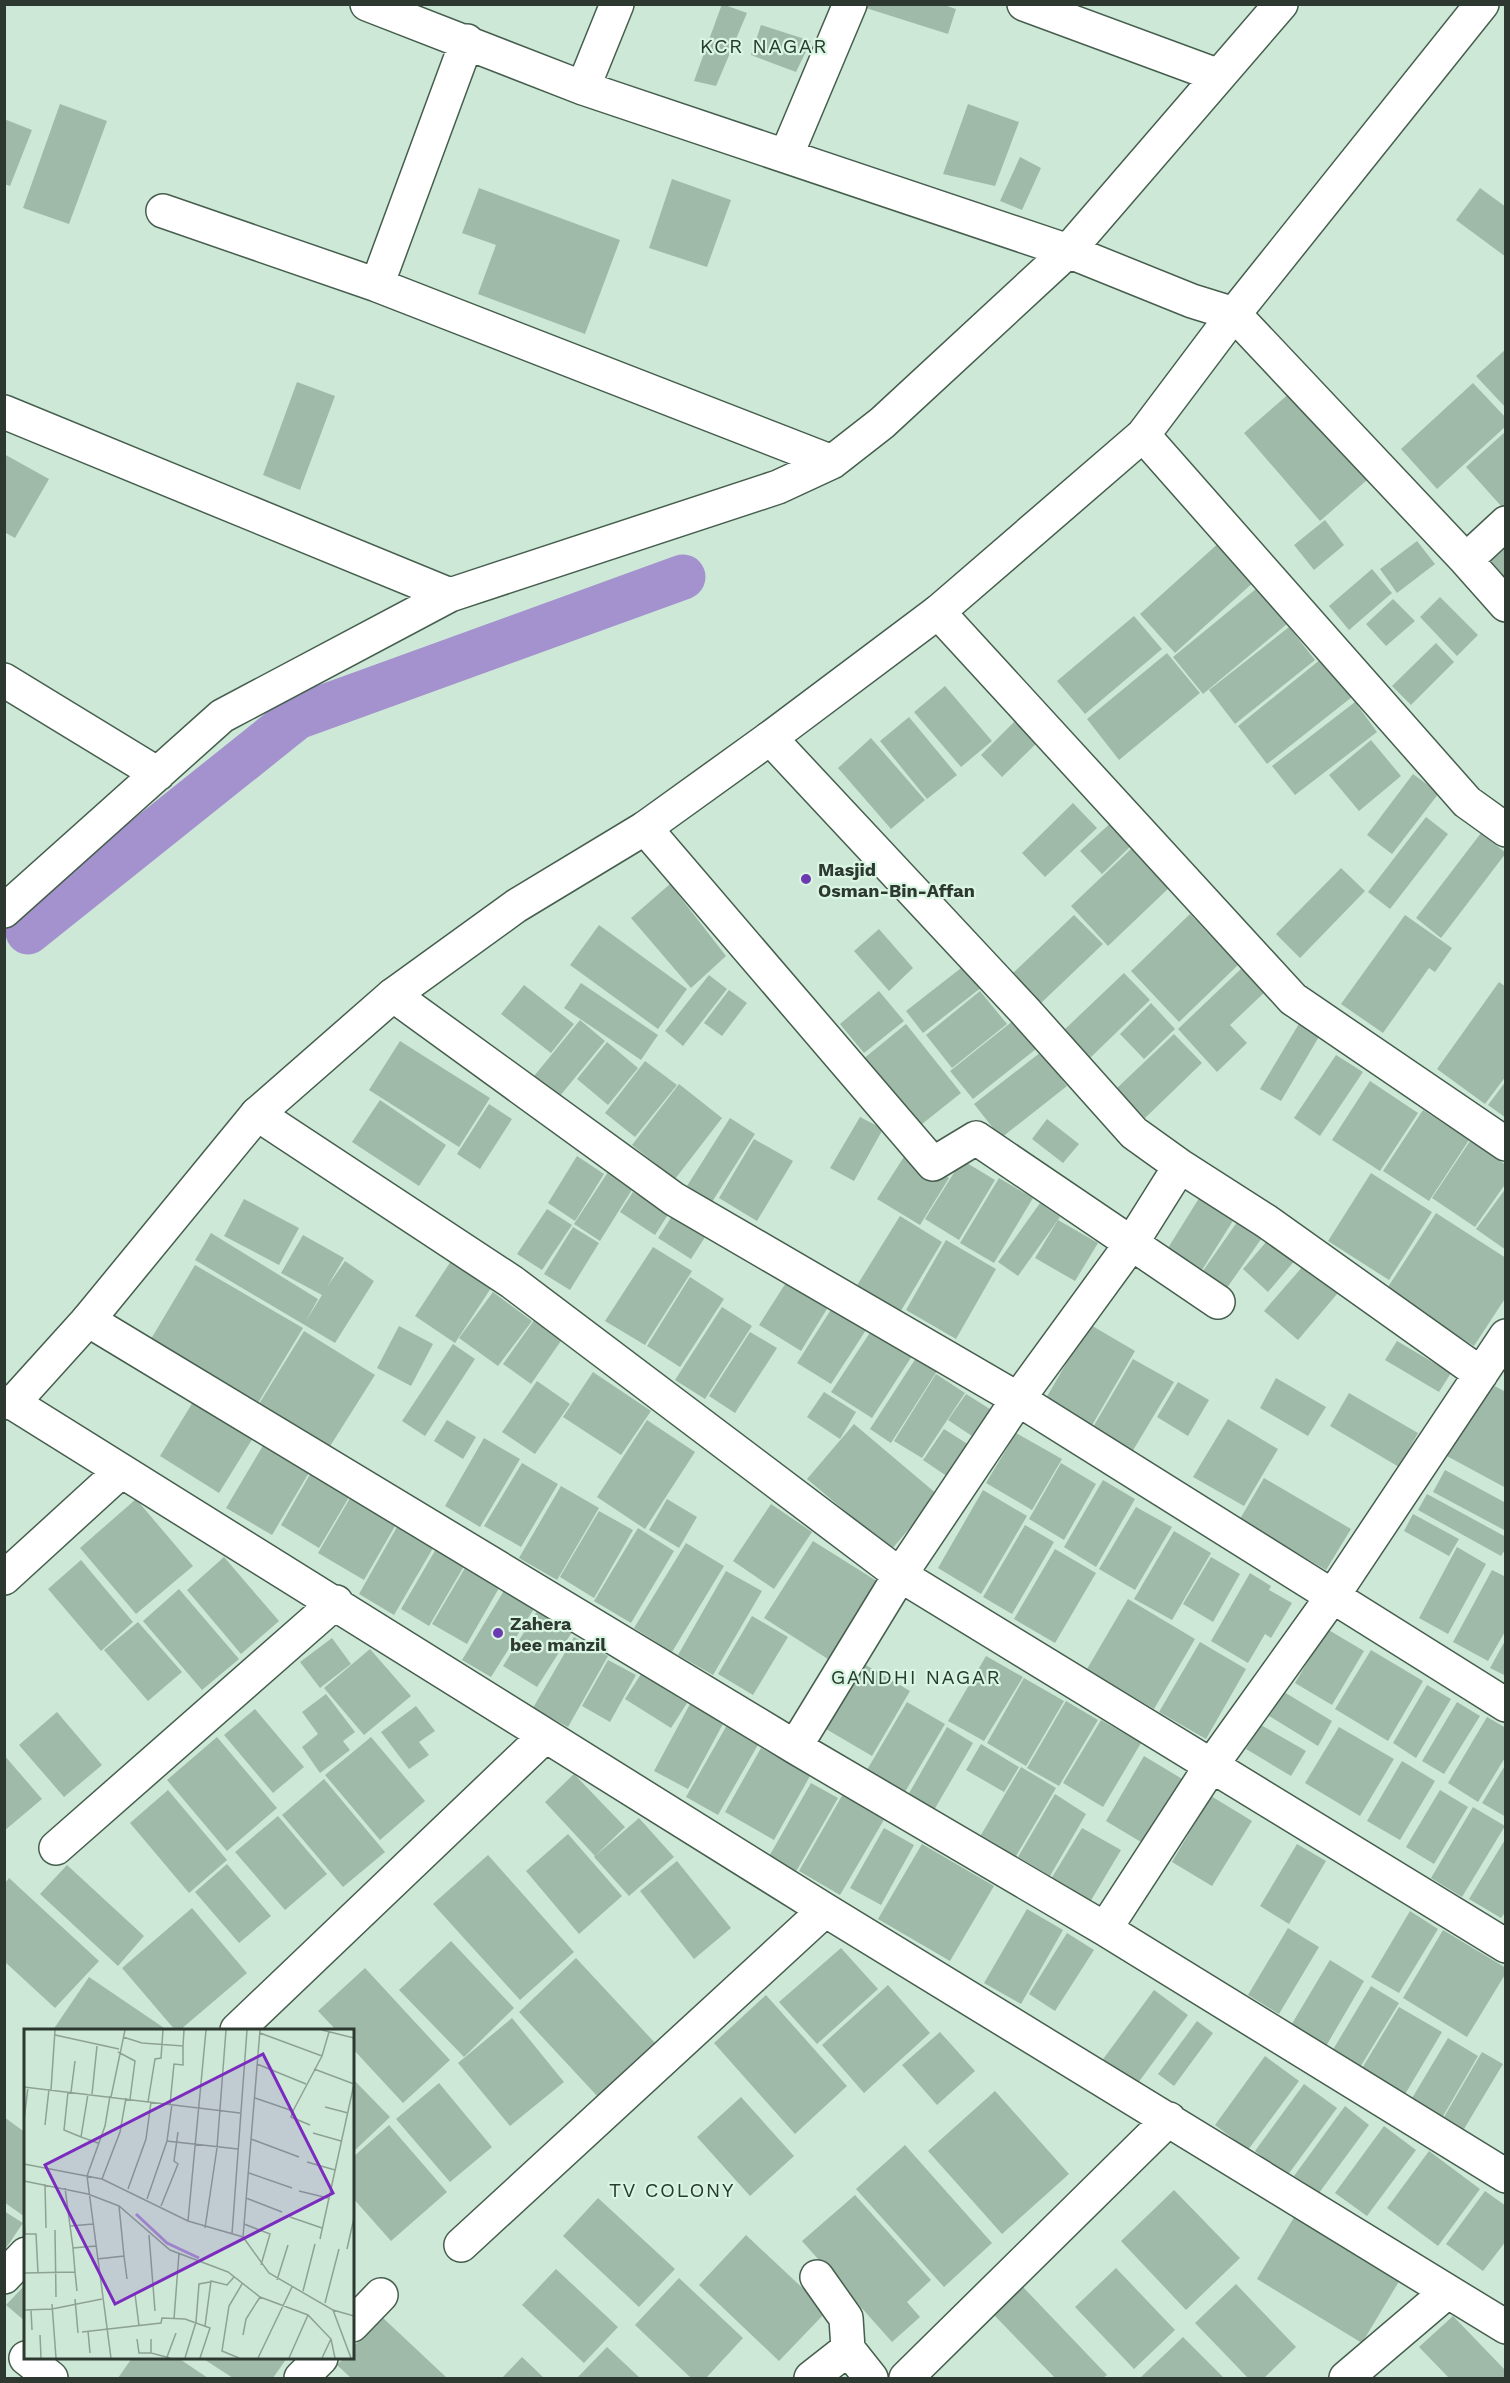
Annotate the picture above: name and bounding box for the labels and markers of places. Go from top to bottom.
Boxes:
place label: Masjid Osman-Bin-Affan [818,859,975,901]
marker: Masjid Osman-Bin-Affan [799,872,813,886]
place label: Zahera bee manzil [510,1613,606,1655]
marker: Zahera bee manzil [491,1626,505,1640]

